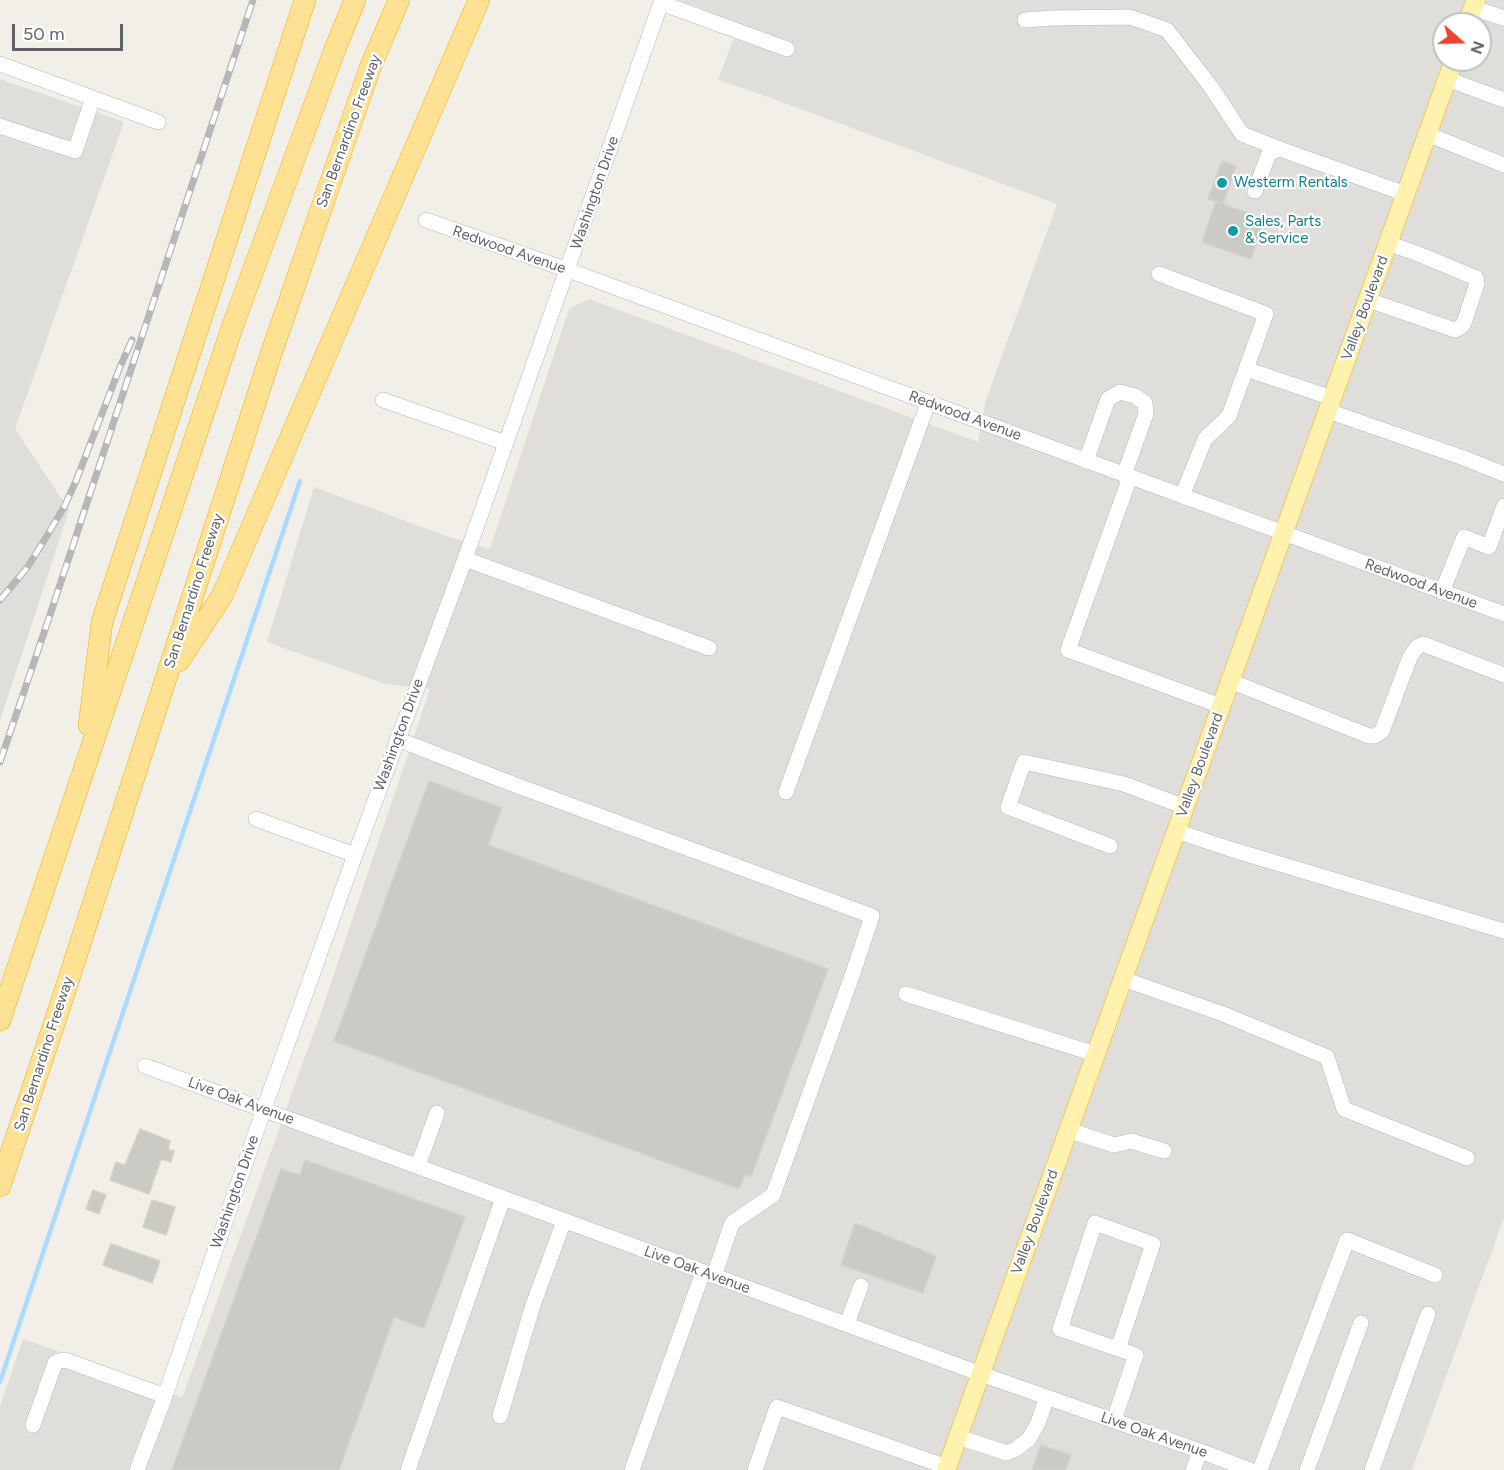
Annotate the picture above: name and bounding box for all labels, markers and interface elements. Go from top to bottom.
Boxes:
scale bar [15,12,126,50]
north arrow [1432,12,1492,72]
text: 50 m [23,23,65,45]
text: N [1466,39,1489,57]
street label: San Bernardino Freeway [313,52,385,210]
street label: Washington Drive [567,134,623,252]
place label: Westerm Rentals [1234,174,1348,192]
marker: Westerm Rentals [1215,176,1229,190]
place label: Sales, Parts & Service [1245,213,1321,248]
street label: Redwood Avenue [450,222,568,278]
marker: Sales, Parts & Service [1226,224,1240,238]
street label: Valley Boulevard [1338,253,1392,363]
street label: Redwood Avenue [906,387,1024,445]
street label: San Bernardino Freeway [160,511,228,671]
street label: Redwood Avenue [1362,555,1480,613]
street label: Washington Drive [370,676,428,794]
street label: Valley Boulevard [1173,710,1227,820]
street label: San Bernardino Freeway [10,974,78,1134]
street label: Live Oak Avenue [185,1073,297,1129]
street label: Washington Drive [207,1133,263,1251]
street label: Valley Boulevard [1008,1167,1062,1277]
street label: Live Oak Avenue [641,1242,753,1298]
street label: Live Oak Avenue [1098,1408,1210,1462]

